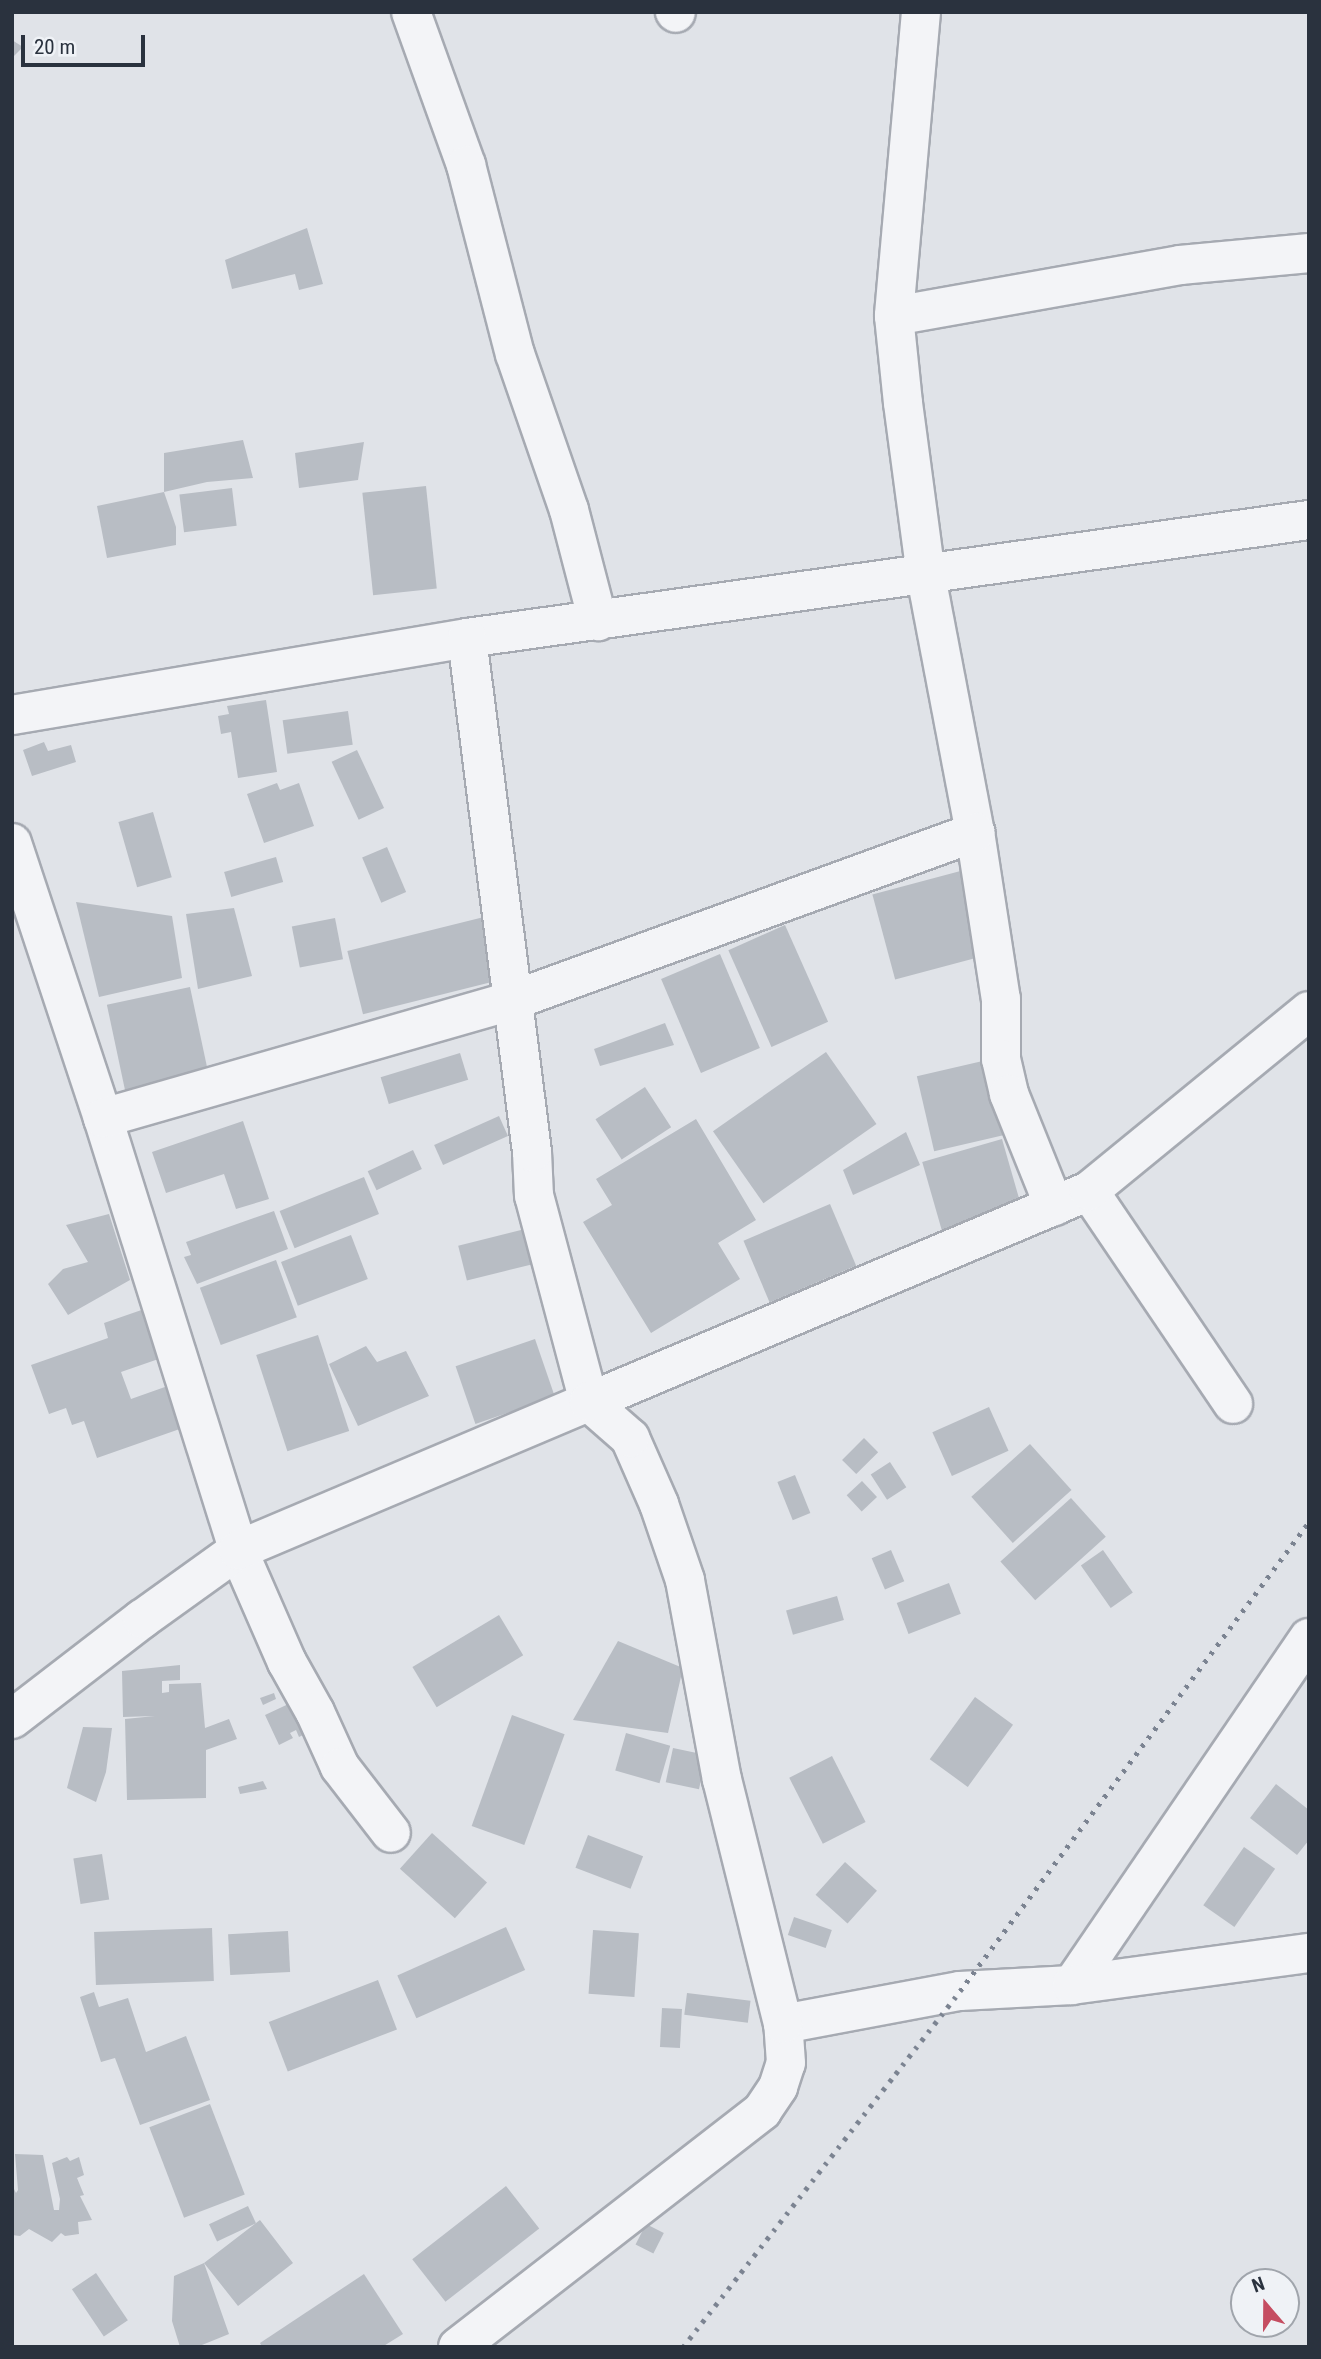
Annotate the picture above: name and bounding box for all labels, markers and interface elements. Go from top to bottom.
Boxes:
scale bar [24,21,149,65]
text: 20 m [34,35,75,59]
north arrow [1230,2268,1300,2338]
text: N [1249,2272,1268,2297]

